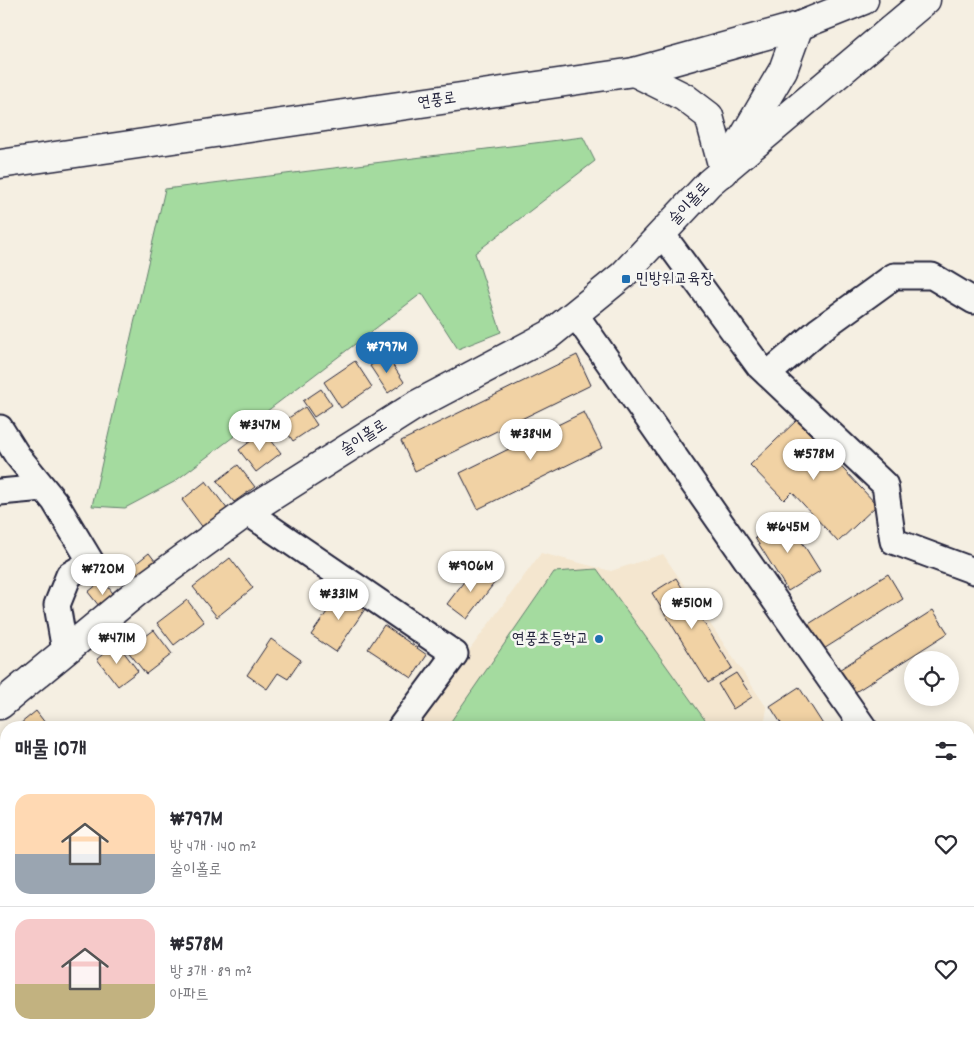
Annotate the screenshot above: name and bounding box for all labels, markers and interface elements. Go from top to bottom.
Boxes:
street label: 연풍로 [416,87,458,115]
street label: 술이홀로 [664,177,716,231]
place label: 민방위교육장 [636,268,713,291]
marker: 민방위교육장 [620,273,632,285]
pin: ₩797M [352,332,422,374]
text: ₩797M [367,336,407,359]
pin: ₩347M [225,410,295,452]
text: ₩347M [240,414,280,437]
street label: 술이홀로 [336,414,392,462]
pin: ₩384M [496,418,566,461]
text: ₩384M [511,423,551,446]
pin: ₩578M [779,438,849,481]
text: ₩578M [794,443,834,466]
pin: ₩645M [753,512,823,554]
text: ₩645M [767,516,809,539]
pin: ₩906M [436,550,506,593]
pin: ₩720M [68,554,138,596]
text: ₩906M [449,555,493,578]
text: ₩720M [82,558,124,581]
pin: ₩331M [304,578,374,621]
text: ₩331M [320,583,358,606]
pin: ₩510M [657,588,727,630]
text: ₩510M [672,592,712,615]
pin: ₩471M [82,622,152,665]
text: ₩471M [99,627,136,650]
place label: 연풍초등학교 [512,628,589,651]
marker: 연풍초등학교 [593,633,605,645]
map controls [904,651,959,706]
button: locate [904,651,959,706]
text: 매물 10개 [15,736,87,766]
icon: filters [932,737,960,765]
text: ₩797M [170,806,223,836]
icon: home [55,814,115,874]
icon: heart [932,830,960,858]
text: 방 4개 · 140 m² [170,836,256,859]
text: 술이홀로 [170,859,222,882]
text: ₩578M [170,931,223,961]
icon: home [55,939,115,999]
icon: heart [932,955,960,983]
text: 방 3개 · 89 m² [170,961,252,984]
text: 아파트 [170,984,209,1007]

